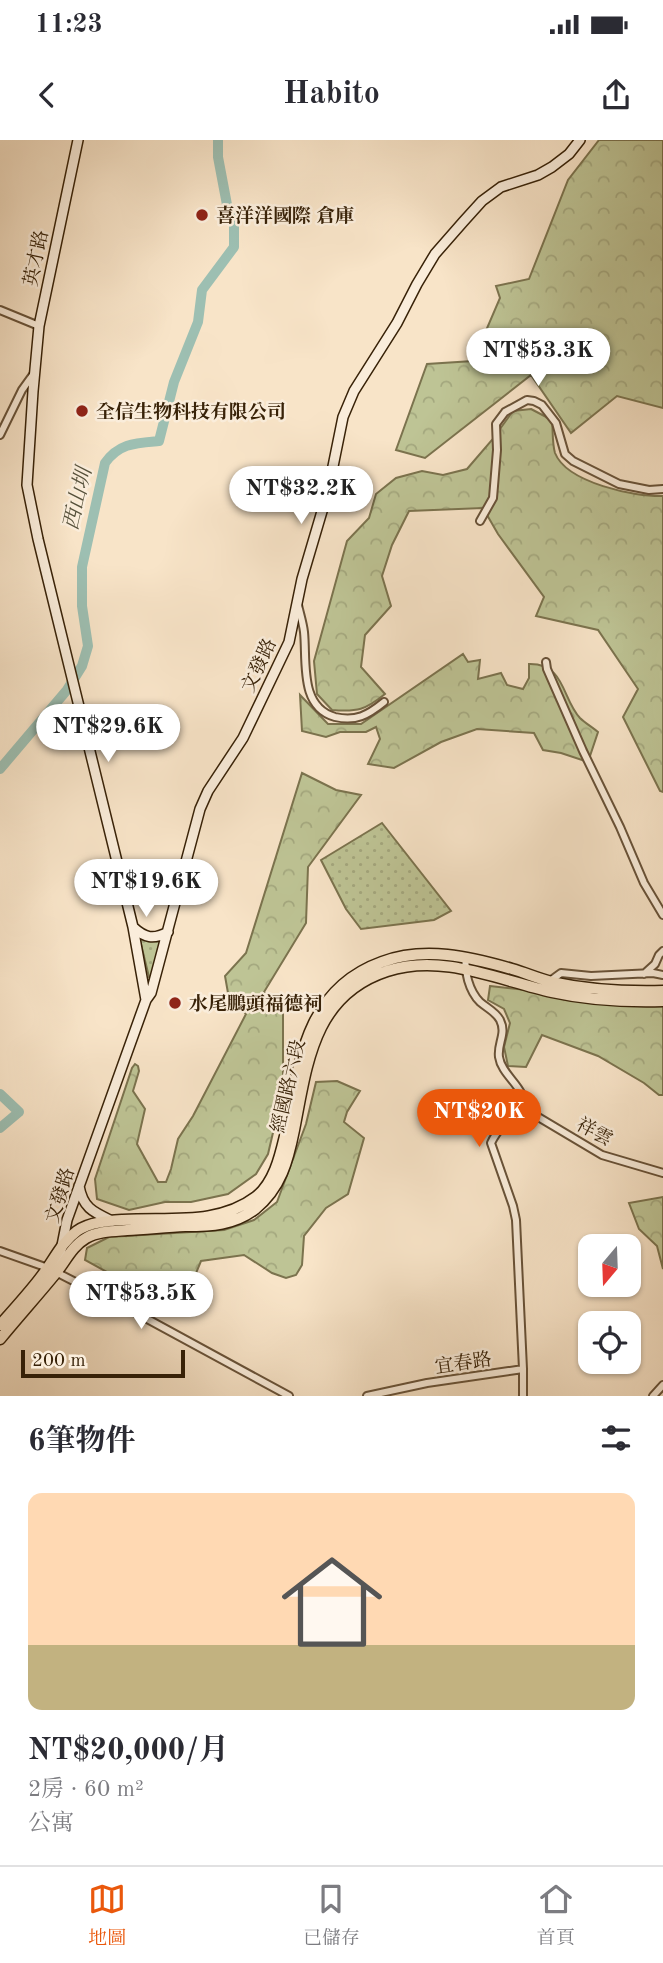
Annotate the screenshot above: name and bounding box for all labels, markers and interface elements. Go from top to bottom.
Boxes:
text: 11:23 [35,12,103,38]
icon: back [28,76,66,114]
icon: share [597,76,635,114]
text: Habito [283,79,380,111]
place label: 喜洋洋國際 倉庫 [216,205,354,227]
marker: 喜洋洋國際 倉庫 [194,207,210,223]
street label: 英才路 [20,228,53,288]
pin: NT$53.3K [466,328,610,388]
text: NT$53.3K [482,339,594,362]
place label: 全信生物科技有限公司 [96,401,286,423]
marker: 全信生物科技有限公司 [74,403,90,419]
water label: 西山圳 [59,463,96,532]
pin: NT$32.2K [229,466,373,526]
text: NT$32.2K [245,477,357,500]
street label: 文發路 [238,635,281,696]
pin: NT$29.6K [36,704,180,764]
text: NT$29.6K [52,715,164,738]
pin: NT$19.6K [74,860,218,919]
text: NT$19.6K [90,870,202,893]
place label: 水尾鵬頭福德祠 [189,993,322,1015]
marker: 水尾鵬頭福德祠 [167,995,183,1011]
street label: 經國路六段 [268,1038,309,1135]
pin: NT$20K [422,1090,536,1149]
text: NT$20K [433,1100,525,1123]
street label: 祥雲 [573,1114,616,1151]
street label: 文發路 [42,1165,79,1226]
north arrow [578,1234,640,1297]
map controls [578,1234,641,1374]
pin: NT$53.5K [69,1272,213,1331]
text: NT$53.5K [85,1282,197,1305]
button: locate [578,1311,641,1374]
scale bar [21,1347,186,1379]
street label: 宜春路 [433,1348,493,1378]
text: 200 m [32,1352,85,1371]
icon: filters [597,1419,635,1457]
text: 6筆物件 [28,1427,135,1457]
icon: home [269,1539,395,1665]
text: NT$20,000/月 [28,1736,229,1766]
text: 2房 · 60 m² [28,1778,144,1801]
text: 公寓 [28,1812,74,1835]
tab: 地圖 [88,1880,126,1951]
tab: 已儲存 [303,1880,360,1951]
tab: 首頁 [537,1880,575,1951]

